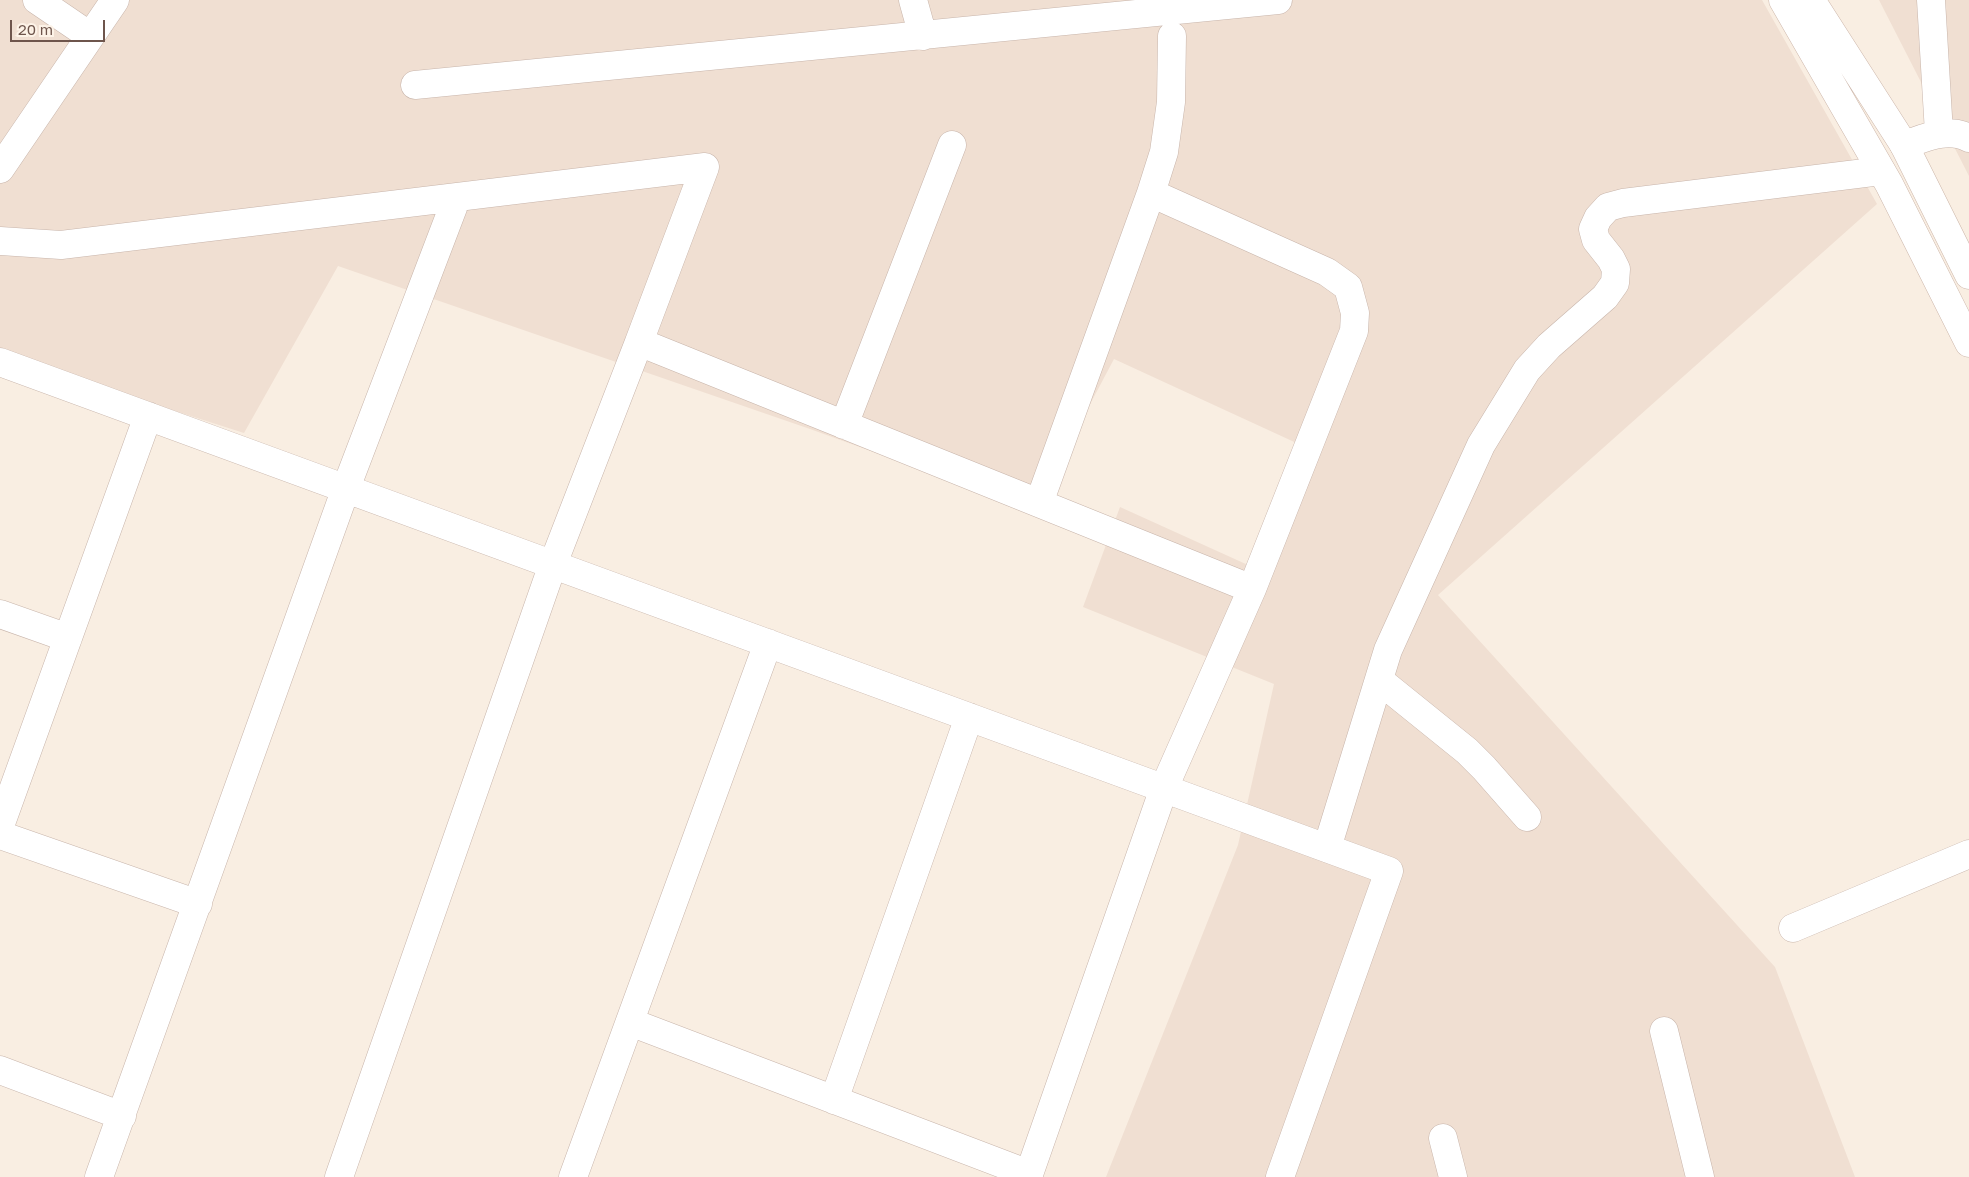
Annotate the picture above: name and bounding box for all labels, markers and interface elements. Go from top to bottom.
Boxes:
scale bar [12,10,108,42]
text: 20 m [18,20,53,38]

